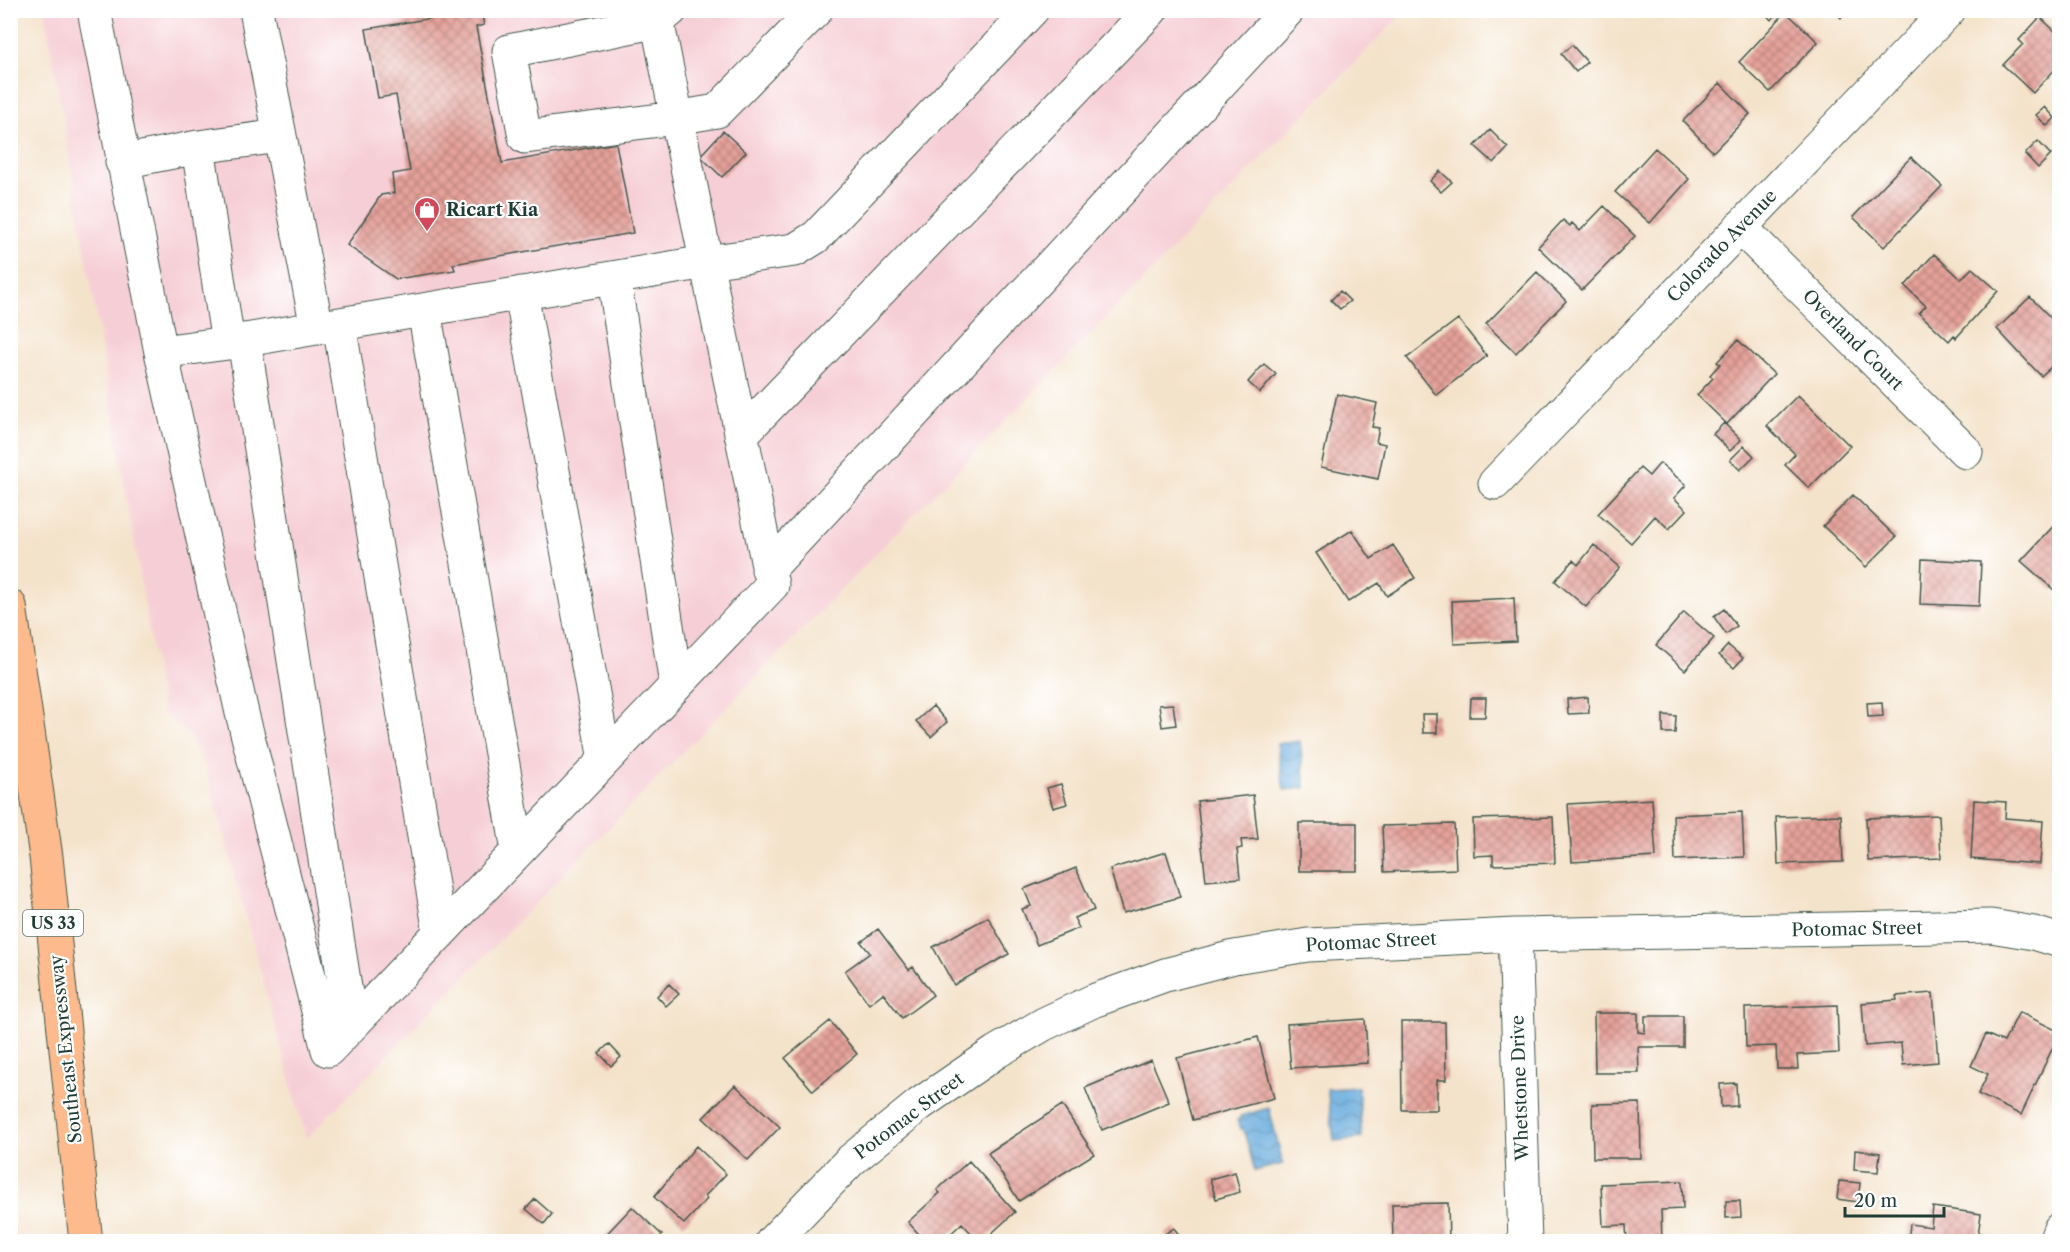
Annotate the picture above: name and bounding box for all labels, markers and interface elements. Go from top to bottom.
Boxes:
street label: Colorado Avenue [1663,185,1781,307]
shop icon: Ricart Kia [412,195,442,233]
place label: Ricart Kia [446,199,539,221]
street label: Overland Court [1798,285,1908,395]
road number: US 33 [23,910,83,936]
street label: Potomac Street [1791,917,1924,941]
street label: Potomac Street [1305,928,1438,956]
street label: Southeast Expressway [45,953,87,1144]
street label: Whetstone Drive [1506,1015,1534,1162]
street label: Potomac Street [850,1067,969,1164]
scale bar [1845,1180,1944,1218]
text: 20 m [1854,1190,1898,1212]

